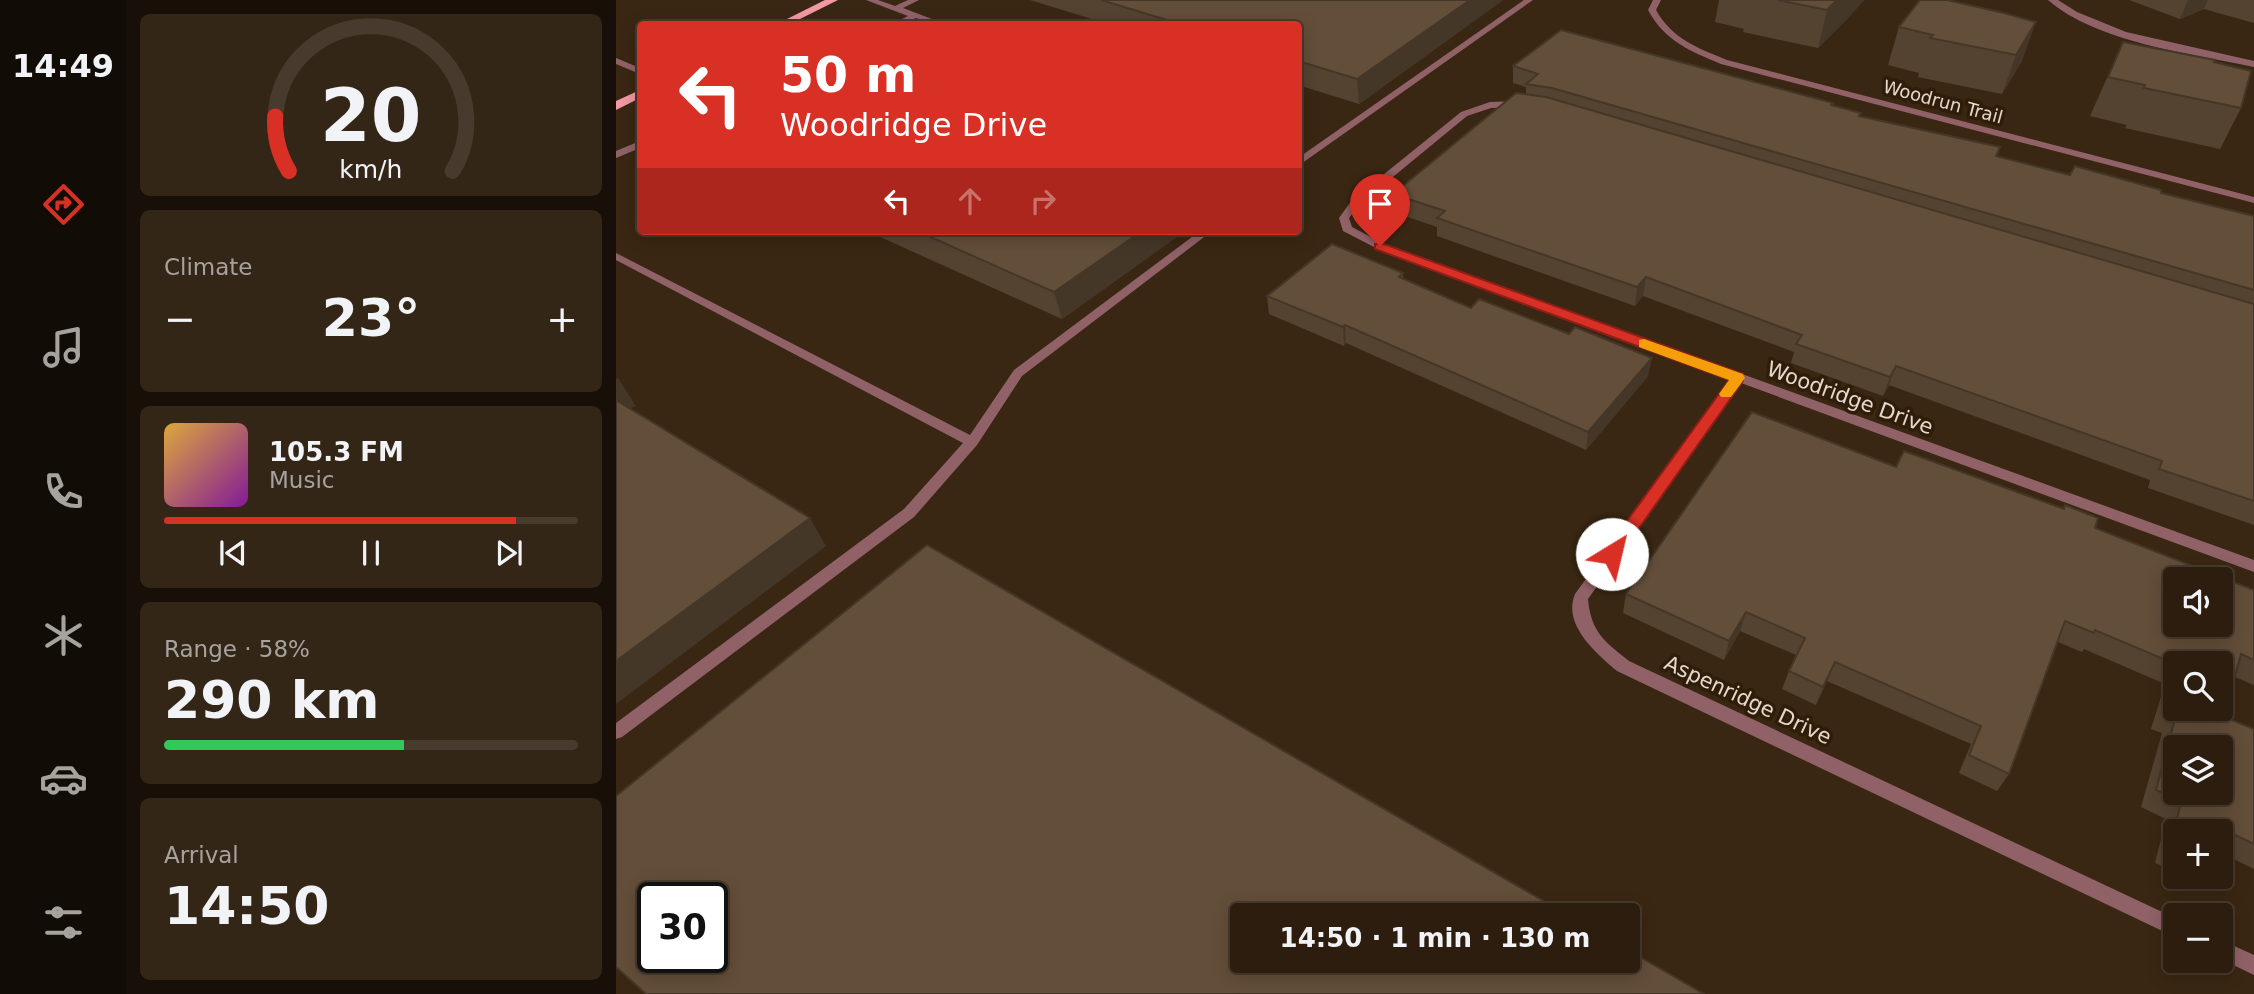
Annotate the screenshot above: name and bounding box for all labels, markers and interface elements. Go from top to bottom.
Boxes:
text: 14:49 [12,47,114,85]
text: 50 m [780,47,916,104]
icon: left [665,49,756,140]
text: 20 [320,73,422,158]
street label: Woodrun Trail [1881,75,2005,128]
text: Woodridge Drive [780,106,1047,144]
text: km/h [339,155,403,184]
pin [1350,174,1410,246]
icon: directions [39,180,88,229]
icon: left [878,182,916,220]
icon: ahead [951,182,989,220]
icon: right [1024,182,1062,220]
icon: arrive [1361,185,1399,223]
text: Climate [164,254,253,280]
text: 23° [322,288,420,348]
text: − [164,297,196,341]
text: + [546,297,578,341]
icon: music [39,323,88,372]
street label: Woodridge Drive [1764,357,1936,439]
text: 105.3 FM [269,437,404,467]
icon: phone [39,467,88,516]
text: Music [269,467,334,493]
position arrow [1575,517,1649,591]
icon: previous [214,534,252,572]
icon: pause [352,534,390,572]
icon: next [490,534,528,572]
map controls [2163,567,2233,973]
button: sound [2163,567,2233,637]
icon: climate [39,611,88,660]
text: Range · 58% [164,636,310,662]
street label: Aspenridge Drive [1661,651,1835,749]
button: search [2163,651,2233,721]
text: 290 km [164,670,379,730]
button: layers [2163,735,2233,805]
icon: car [39,754,88,803]
button: + [2163,819,2233,889]
text: Arrival [164,842,239,868]
text: 14:50 [164,876,330,936]
speed limit sign: 30 [637,882,728,973]
icon: filters [39,898,88,947]
button: − [2163,903,2233,973]
text: 14:50 · 1 min · 130 m [1280,923,1590,953]

